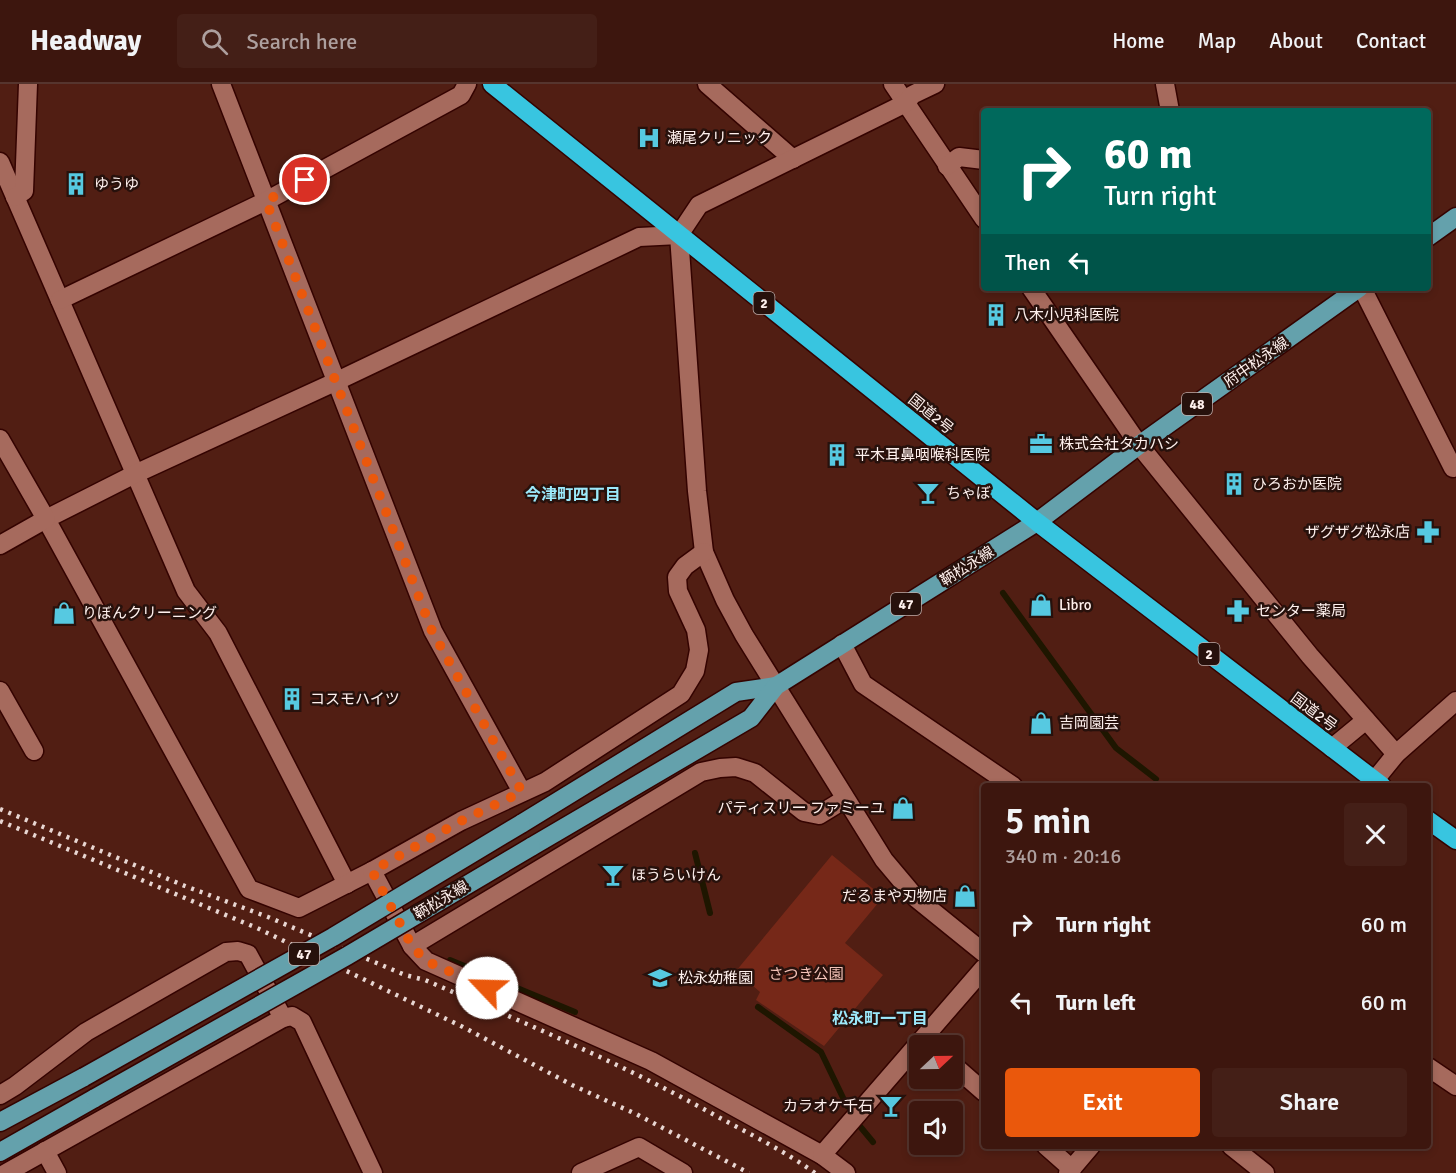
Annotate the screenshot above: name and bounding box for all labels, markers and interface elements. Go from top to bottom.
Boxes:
search box [177,14,597,68]
text: Headway [30,24,141,58]
icon: search [198,25,231,58]
text: Search here [246,28,357,55]
text: Home [1112,28,1165,54]
text: Map [1198,28,1236,54]
text: About [1269,28,1323,54]
text: Contact [1356,28,1426,54]
hospital icon: 瀬尾クリニック [636,125,662,151]
place label: 瀬尾クリニック [667,129,772,147]
text: 60 m [1104,129,1193,180]
icon: right [1005,132,1083,210]
pin [279,154,330,205]
icon: arrive [288,163,321,196]
building icon: ゆうゆ [63,171,89,197]
place label: ゆうゆ [94,175,139,193]
text: Turn right [1104,180,1217,213]
icon: left [1063,246,1096,279]
text: Then [1005,249,1051,276]
road number: 2 [754,292,774,314]
building icon: 八木小児科医院 [983,302,1009,328]
place label: 八木小児科医院 [1014,306,1119,324]
street label: 府中松永線 [1220,333,1292,391]
street label: 国道2号 [905,390,957,438]
road number: 48 [1182,393,1212,415]
office icon: 株式会社タカハシ [1028,431,1054,457]
place label: 株式会社タカハシ [1059,435,1179,453]
building icon: 平木耳鼻咽喉科医院 [824,442,850,468]
place label: 平木耳鼻咽喉科医院 [855,446,990,464]
building icon: ひろおか医院 [1221,471,1247,497]
place label: ひろおか医院 [1252,475,1342,493]
bar icon: ちゃぼ [915,480,941,506]
place label: ちゃぼ [946,484,991,502]
district label: 今津町四丁目 [525,485,621,505]
pharmacy icon: ザグザグ松永店 [1415,519,1441,545]
place label: ザグザグ松永店 [1305,523,1410,541]
street label: 鞆松永線 [937,542,997,590]
shop icon: Libro [1028,592,1054,618]
road number: 47 [891,593,921,615]
place label: Libro [1059,596,1092,614]
pharmacy icon: センター薬局 [1225,598,1251,624]
shop icon: りぼんクリーニング [51,600,77,626]
place label: センター薬局 [1256,602,1346,620]
place label: りぼんクリーニング [82,604,217,622]
road number: 2 [1198,643,1220,665]
building icon: コスモハイツ [279,686,305,712]
street label: 国道2号 [1287,689,1341,735]
place label: コスモハイツ [310,690,400,708]
shop icon: 吉岡園芸 [1028,710,1054,736]
place label: 吉岡園芸 [1059,714,1119,732]
shop icon: パティスリー ファミーユ [890,795,916,821]
place label: パティスリー ファミーユ [718,799,885,817]
text: 5 min [1005,799,1091,844]
button: close [1344,803,1407,866]
text: 340 m · 20:16 [1005,844,1121,869]
bar icon: ほうらいけん [600,862,626,888]
place label: ほうらいけん [631,866,721,884]
street label: 鞆松永線 [411,877,471,923]
shop icon: だるまや刃物店 [952,883,978,909]
place label: だるまや刃物店 [842,887,947,905]
icon: right [1005,908,1038,941]
text: Turn right [1056,911,1151,938]
text: 60 m [1361,911,1407,938]
road number: 47 [289,943,319,965]
position arrow [455,956,519,1020]
school or university icon: 松永幼稚園 [647,965,673,991]
park label: さつき公園 [768,965,844,983]
place label: 松永幼稚園 [678,969,753,987]
icon: left [1005,986,1038,1019]
text: Turn left [1056,989,1136,1016]
text: 60 m [1361,989,1407,1016]
district label: 松永町一丁目 [832,1009,928,1029]
north arrow [909,1035,963,1089]
map controls [909,1035,963,1155]
button: Exit [1005,1068,1200,1137]
button: Share [1212,1068,1407,1137]
bar icon: カラオケ千石 [878,1093,904,1119]
place label: カラオケ千石 [783,1097,873,1115]
button: sound [909,1101,963,1155]

